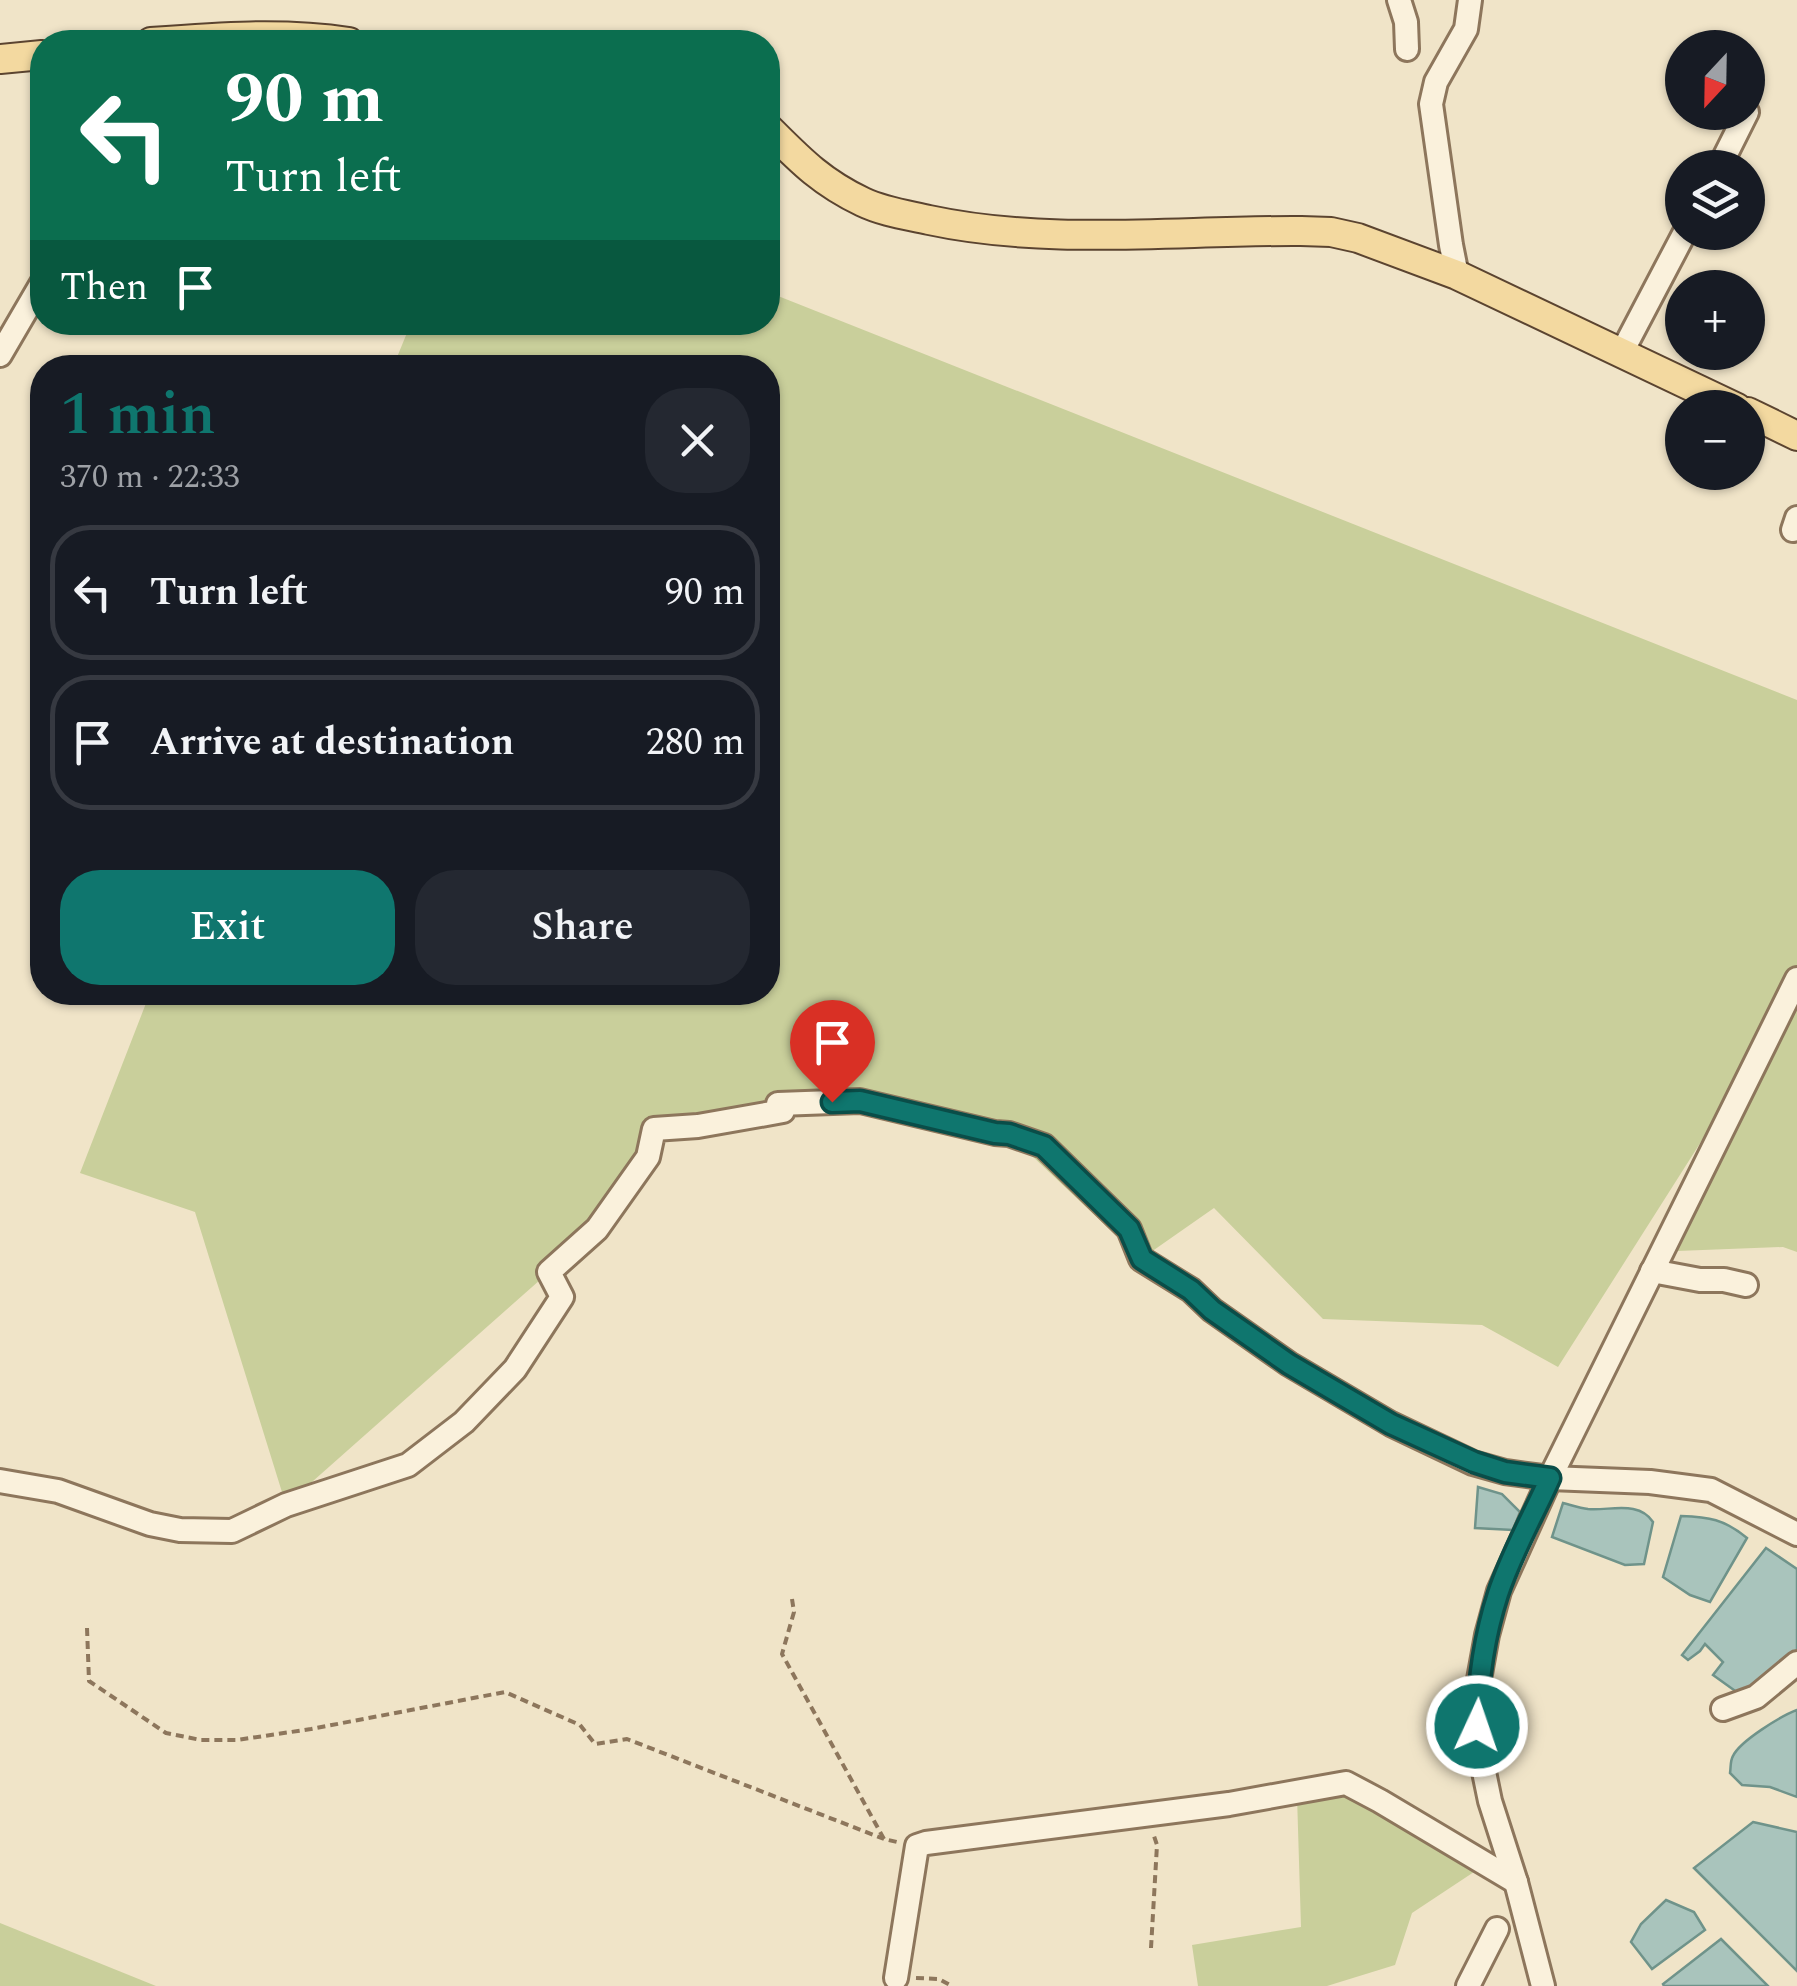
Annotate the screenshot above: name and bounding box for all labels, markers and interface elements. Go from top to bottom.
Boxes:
north arrow [1665,30,1765,130]
map controls [1665,30,1765,490]
text: 90 m [225,47,384,153]
icon: left [60,70,190,200]
text: Turn left [225,143,402,212]
button: layers [1665,150,1765,250]
text: Then [60,259,148,317]
icon: arrive [168,260,223,315]
button: + [1665,270,1765,370]
text: 1 min [60,369,216,461]
button: close [645,388,750,493]
button: − [1665,390,1765,490]
text: 370 m · 22:33 [60,453,240,502]
text: Turn left [150,564,308,622]
text: 90 m [665,564,745,622]
icon: left [65,565,120,620]
text: Arrive at destination [150,714,514,772]
text: 280 m [646,714,745,772]
icon: arrive [65,715,120,770]
button: Exit [60,870,395,985]
button: Share [415,870,750,985]
pin [790,1000,875,1103]
icon: arrive [805,1015,860,1070]
position arrow [1425,1674,1529,1778]

